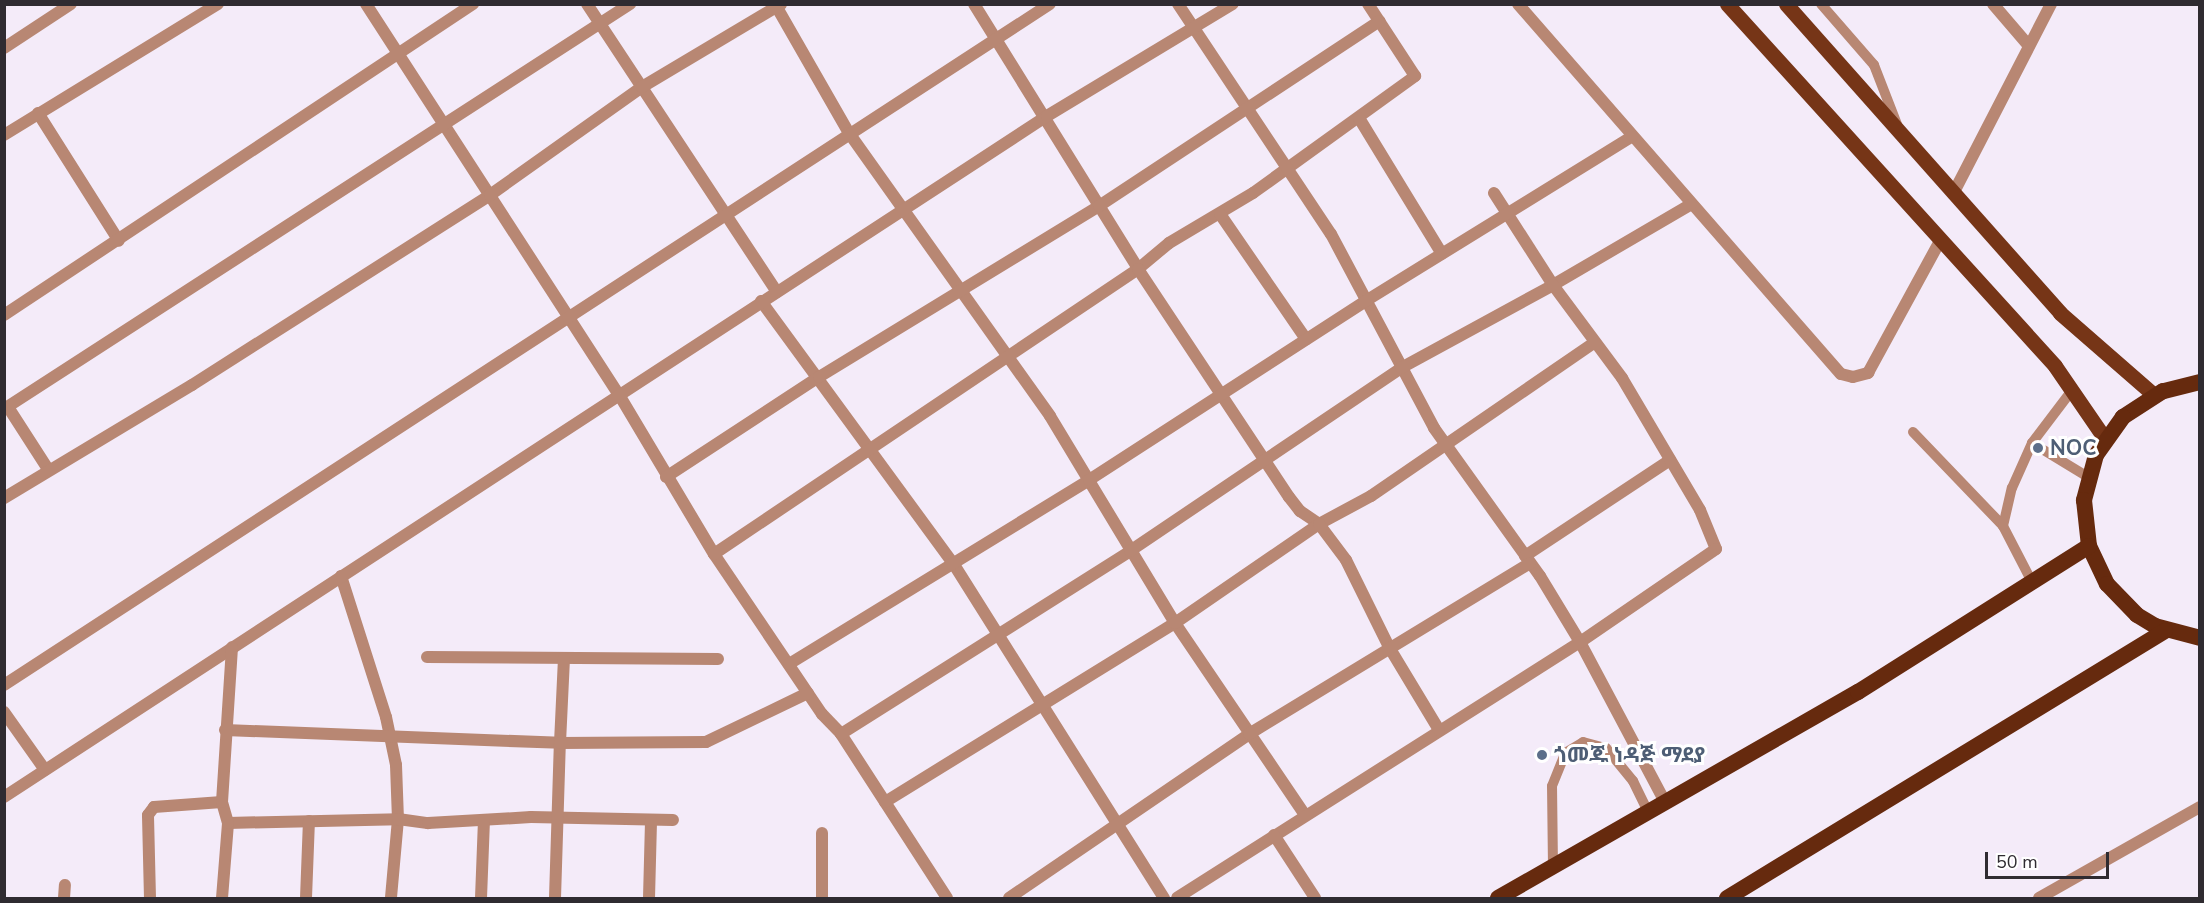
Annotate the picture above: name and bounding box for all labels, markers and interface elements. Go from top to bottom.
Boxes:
place label: NOC [2050,435,2096,461]
marker: NOC [2031,441,2045,455]
place label: ጎመጁ ነዳጅ ማደያ [1554,742,1705,768]
marker: ጎመጁ ነዳጅ ማደያ [1535,748,1549,762]
scale bar [1988,840,2112,878]
text: 50 m [1996,850,2038,874]

